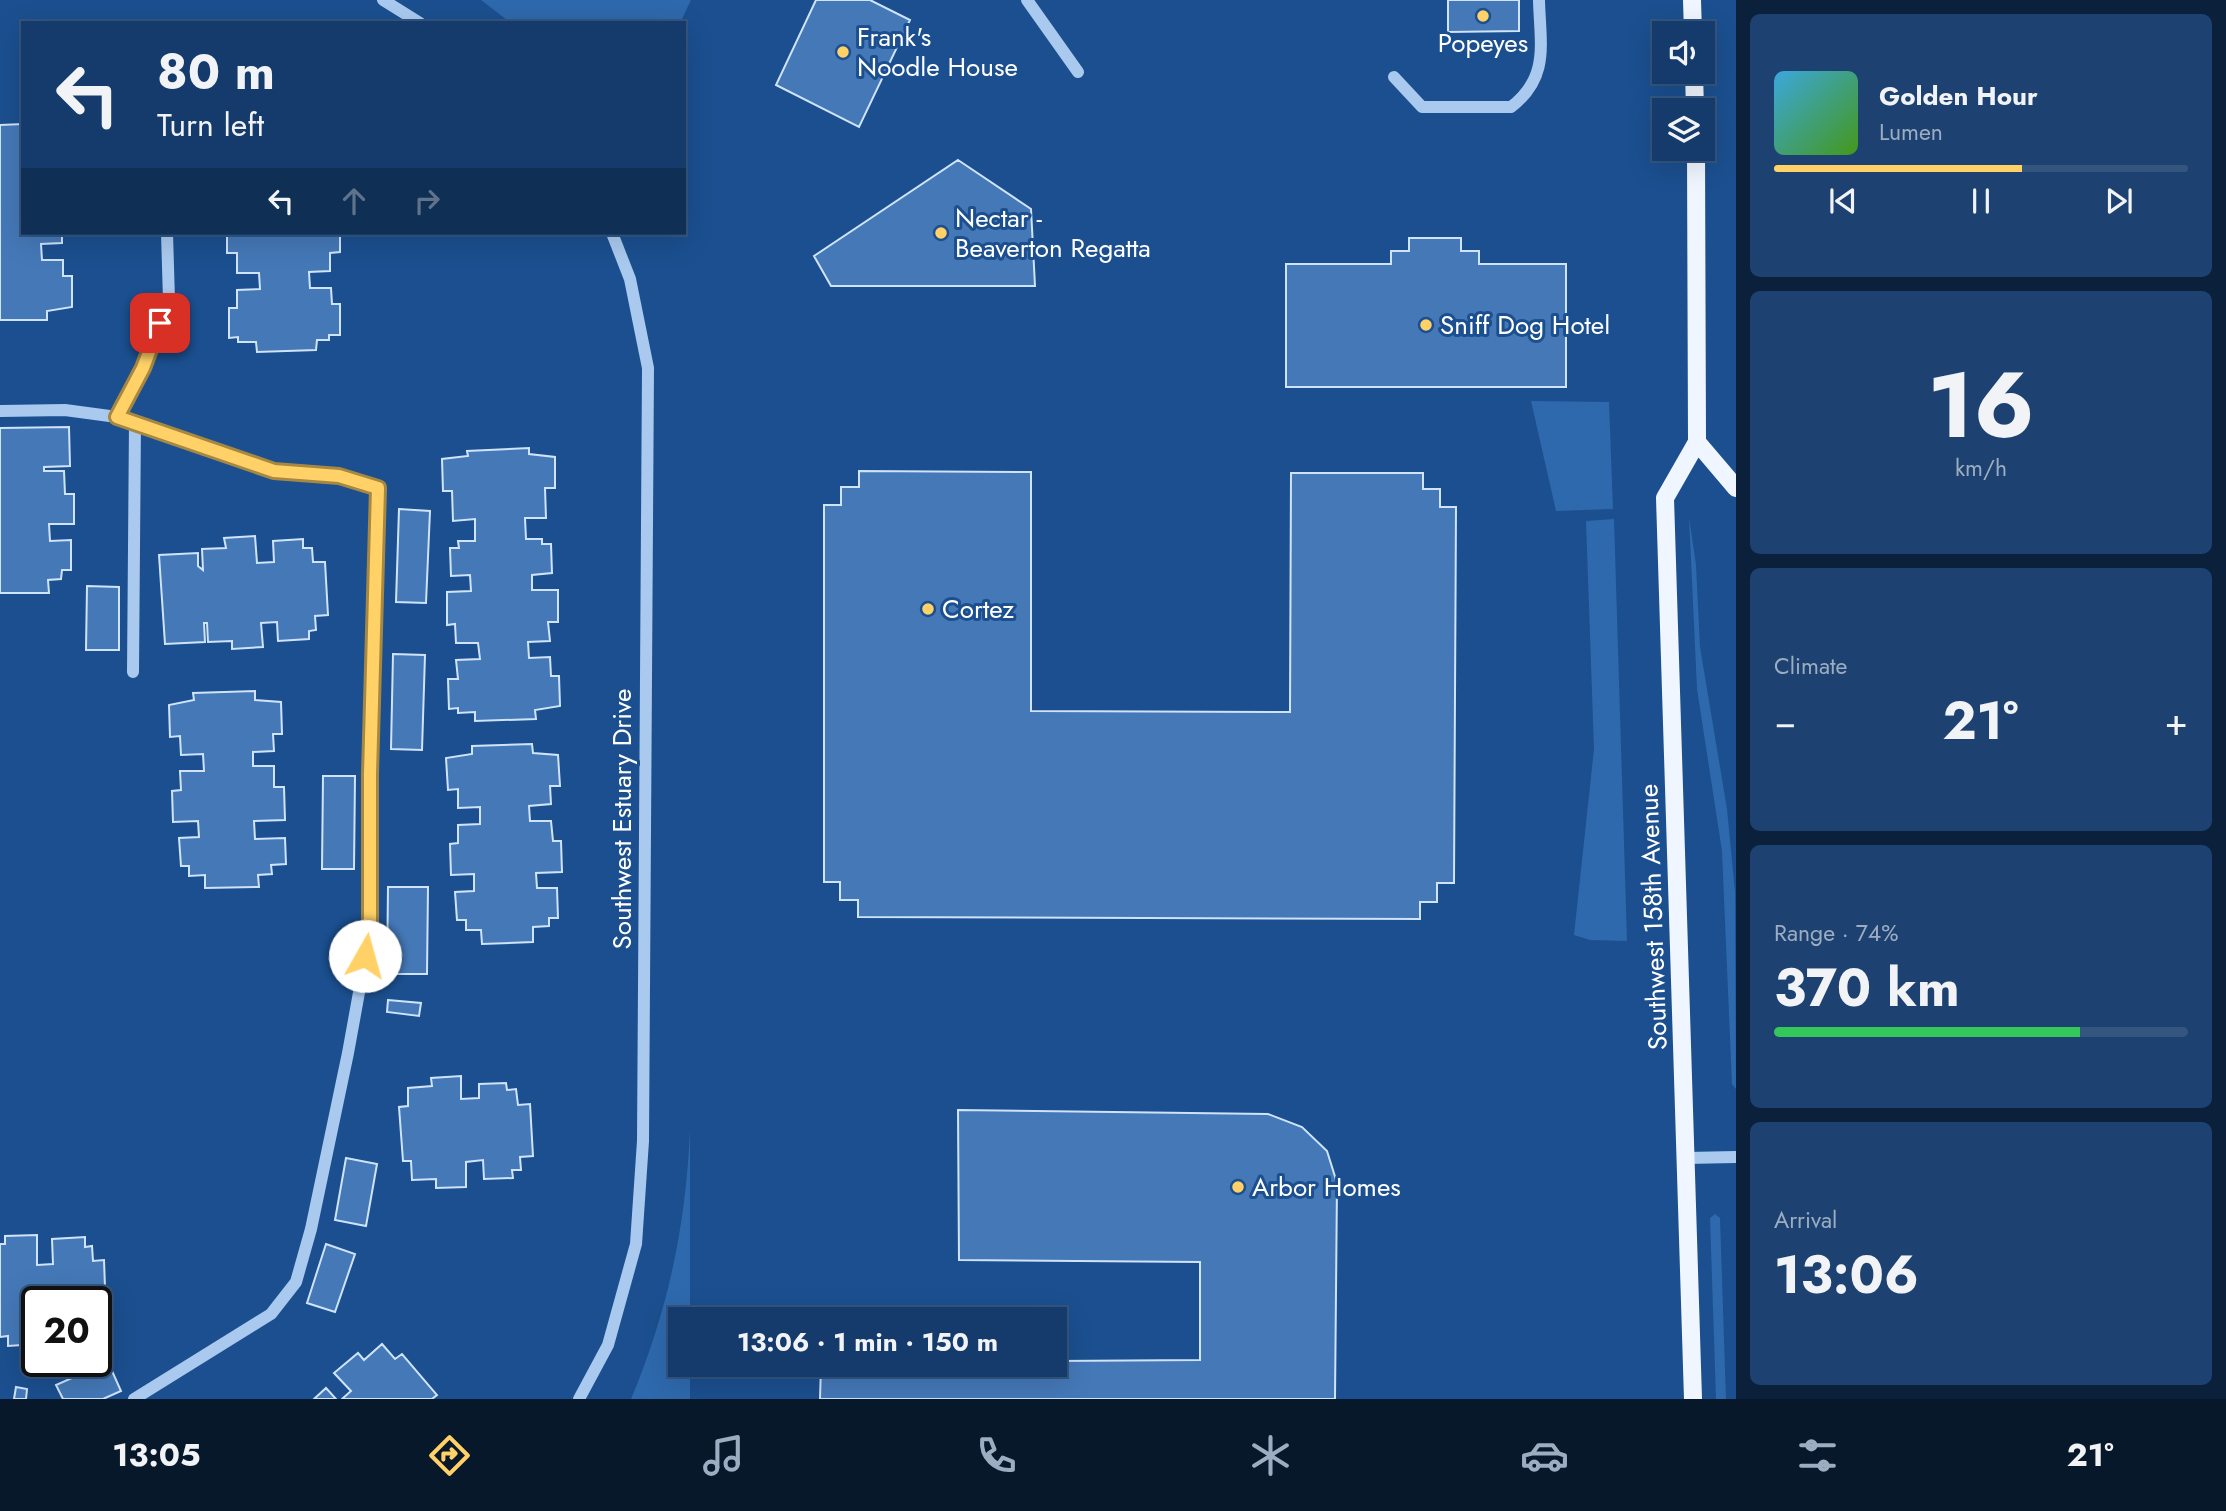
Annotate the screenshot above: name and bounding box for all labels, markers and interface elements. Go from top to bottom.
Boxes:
marker: Popeyes [1475,8,1491,24]
place label: Frank's Noodle House [857,18,1018,86]
map controls [1652,21,1715,161]
button: sound [1652,21,1715,84]
place label: Popeyes [1438,24,1528,62]
text: 80 m [157,37,275,107]
marker: Frank's Noodle House [835,44,851,60]
icon: left [42,49,133,140]
text: Golden Hour [1879,77,2038,115]
button: layers [1652,98,1715,161]
text: Turn left [157,102,264,148]
text: Lumen [1879,115,1943,149]
icon: left [262,182,300,220]
icon: ahead [335,182,373,220]
icon: right [408,182,446,220]
icon: previous [1824,182,1862,220]
icon: pause [1962,182,2000,220]
icon: next [2100,182,2138,220]
place label: Nectar - Beaverton Regatta [955,199,1151,267]
marker: Nectar - Beaverton Regatta [933,225,949,241]
pin [130,293,190,353]
icon: arrive [141,304,179,342]
place label: Sniff Dog Hotel [1440,306,1610,344]
marker: Sniff Dog Hotel [1418,317,1434,333]
text: 16 [1927,340,2035,471]
text: km/h [1955,451,2007,485]
place label: Cortez [942,590,1014,628]
marker: Cortez [920,601,936,617]
text: Climate [1774,649,1847,683]
text: 21° [1943,683,2019,759]
street label: Southwest Estuary Drive [603,689,641,949]
text: − [1774,694,1796,749]
text: + [2165,694,2188,749]
street label: Southwest 158th Avenue [1629,783,1677,1051]
text: Range · 74% [1774,916,1898,950]
position arrow [328,919,402,993]
text: 370 km [1774,950,1960,1026]
place label: Arbor Homes [1252,1168,1401,1206]
marker: Arbor Homes [1230,1179,1246,1195]
text: Arrival [1774,1203,1837,1237]
text: 13:06 [1774,1237,1919,1313]
speed limit sign: 20 [21,1286,112,1377]
text: 13:06 · 1 min · 150 m [737,1323,998,1361]
icon: directions [425,1431,474,1480]
icon: music [699,1431,748,1480]
icon: phone [972,1431,1021,1480]
icon: climate [1246,1431,1295,1480]
icon: car [1520,1431,1569,1480]
icon: filters [1793,1431,1842,1480]
text: 13:05 [112,1432,201,1478]
text: 21° [2067,1432,2114,1478]

